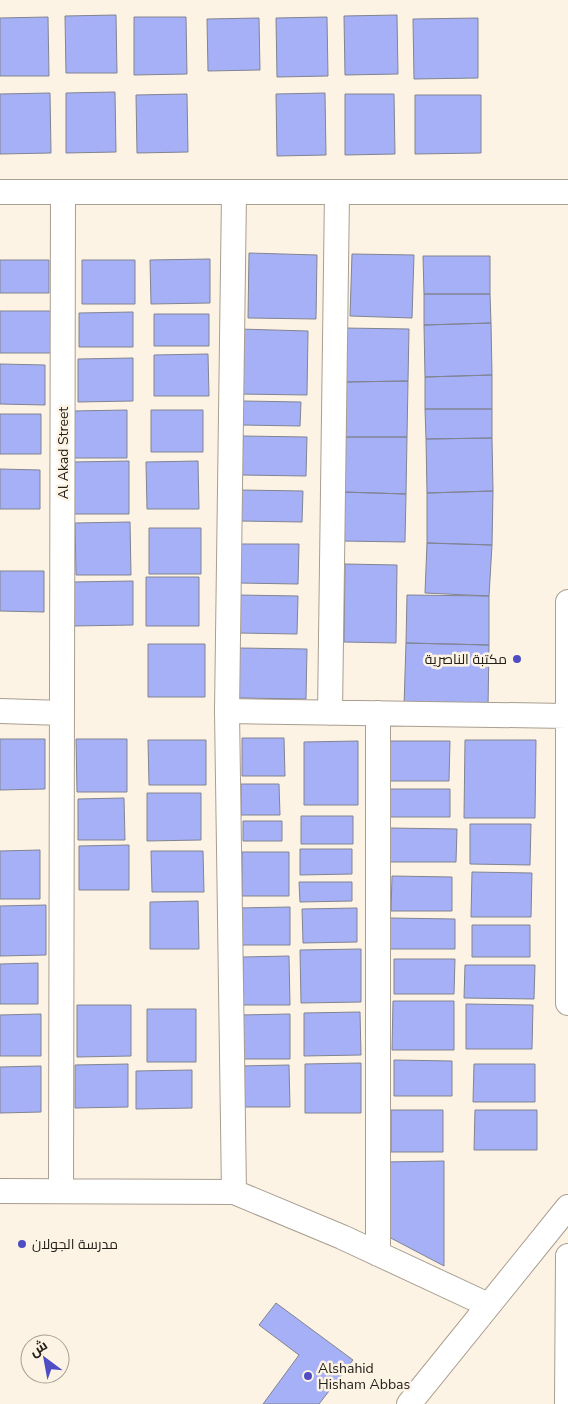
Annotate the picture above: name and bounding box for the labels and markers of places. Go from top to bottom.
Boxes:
place label: مكتبة الناصرية [425,650,507,669]
marker: مكتبة الناصرية [511,653,523,665]
place label: مدرسة الجولان [32,1235,118,1254]
marker: مدرسة الجولان [16,1238,28,1250]
place label: Alshahid Hisham Abbas [318,1359,411,1394]
marker: Alshahid Hisham Abbas [302,1370,314,1382]

